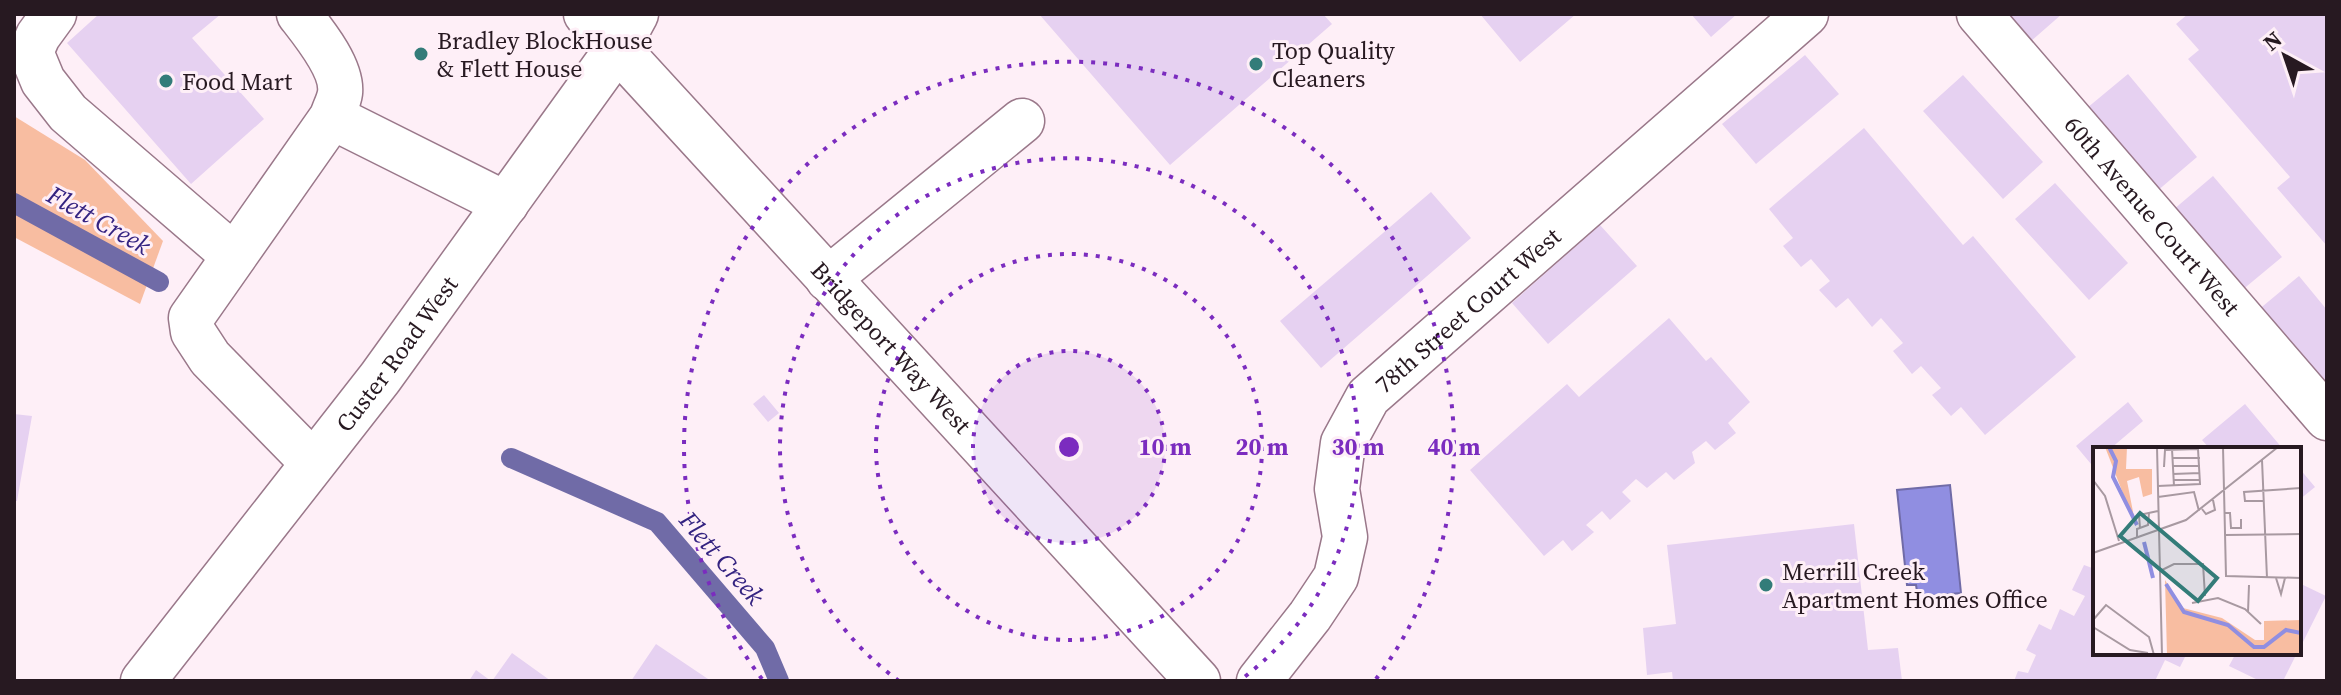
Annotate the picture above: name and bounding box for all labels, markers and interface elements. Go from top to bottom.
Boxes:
north arrow [2245,16,2325,96]
place label: Bradley BlockHouse & Flett House [437,24,653,85]
text: N [2256,24,2288,57]
place label: Top Quality Cleaners [1272,34,1396,95]
marker: Bradley BlockHouse & Flett House [412,45,430,63]
marker: Top Quality Cleaners [1247,55,1265,73]
place label: Food Mart [182,65,292,98]
marker: Food Mart [157,72,175,90]
street label: 60th Avenue Court West [2057,109,2248,323]
water label: Flett Creek [40,176,158,264]
street label: 78th Street Court West [1367,220,1568,400]
street label: Bridgeport Way West [804,254,979,440]
street label: Custer Road West [328,269,465,438]
text: 10 m [1139,430,1192,463]
text: 20 m [1236,430,1289,463]
text: 30 m [1332,430,1385,463]
text: 40 m [1428,430,1481,463]
centre of rings [1055,433,1083,461]
inset map [2093,447,2301,655]
water label: Flett Creek [670,503,773,613]
place label: Merrill Creek Apartment Homes Office [1782,555,2048,616]
marker: Merrill Creek Apartment Homes Office [1757,576,1775,594]

